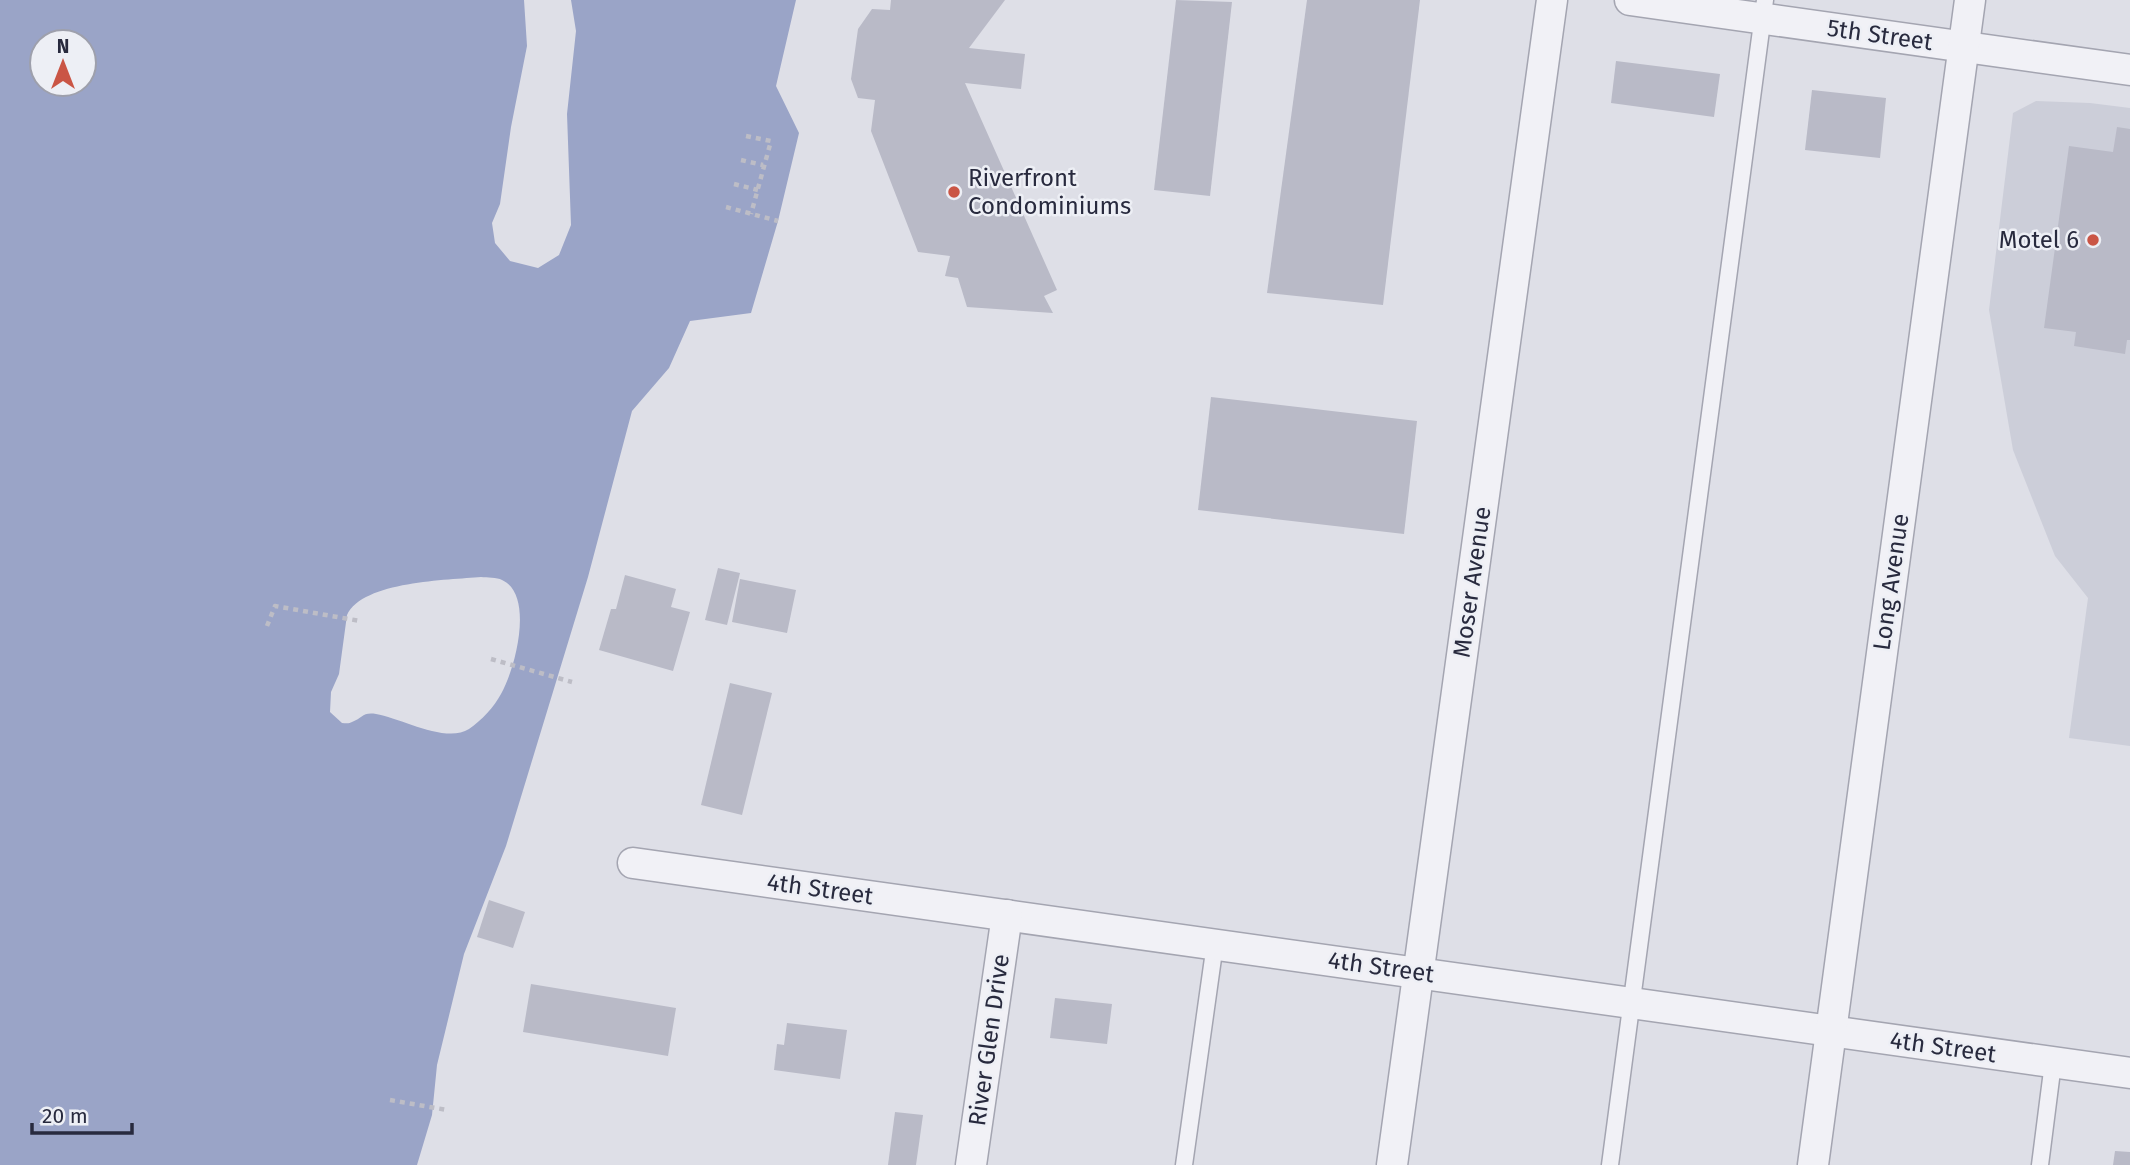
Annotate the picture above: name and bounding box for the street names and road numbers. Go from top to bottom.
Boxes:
street label: 5th Street [1826,14,1935,56]
street label: Moser Avenue [1448,505,1496,659]
street label: Long Avenue [1868,512,1914,652]
street label: 4th Street [765,868,875,910]
street label: 4th Street [1326,946,1436,988]
street label: River Glen Drive [963,952,1015,1128]
street label: 4th Street [1888,1026,1998,1068]

